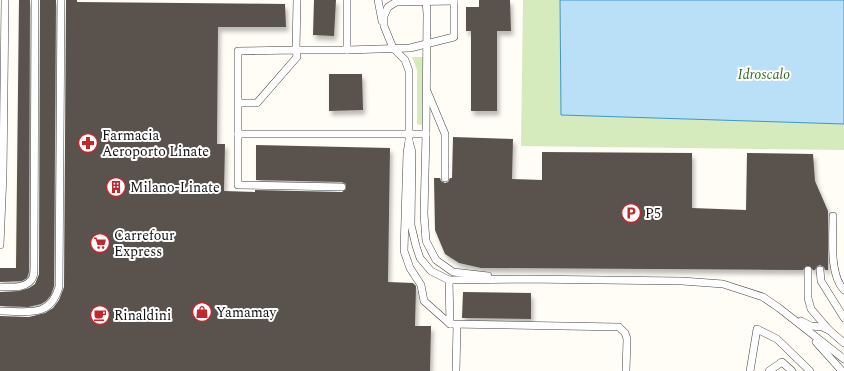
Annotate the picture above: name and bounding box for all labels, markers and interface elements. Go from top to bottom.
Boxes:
park label: Idroscalo [738,64,790,85]
place label: Farmacia Aeroporto Linate [102,125,209,162]
pharmacy icon: Farmacia Aeroporto Linate [77,132,99,154]
building icon: Milano-Linate [105,176,127,198]
place label: Milano-Linate [130,177,220,198]
parking icon: P5 [620,202,642,224]
place label: P5 [645,203,661,224]
place label: Carrefour Express [114,225,175,262]
supermarket icon: Carrefour Express [89,232,111,254]
shop icon: Yamamay [191,301,213,323]
place label: Yamamay [216,302,277,323]
cafe icon: Rinaldini [89,304,111,326]
place label: Rinaldini [114,305,171,326]

